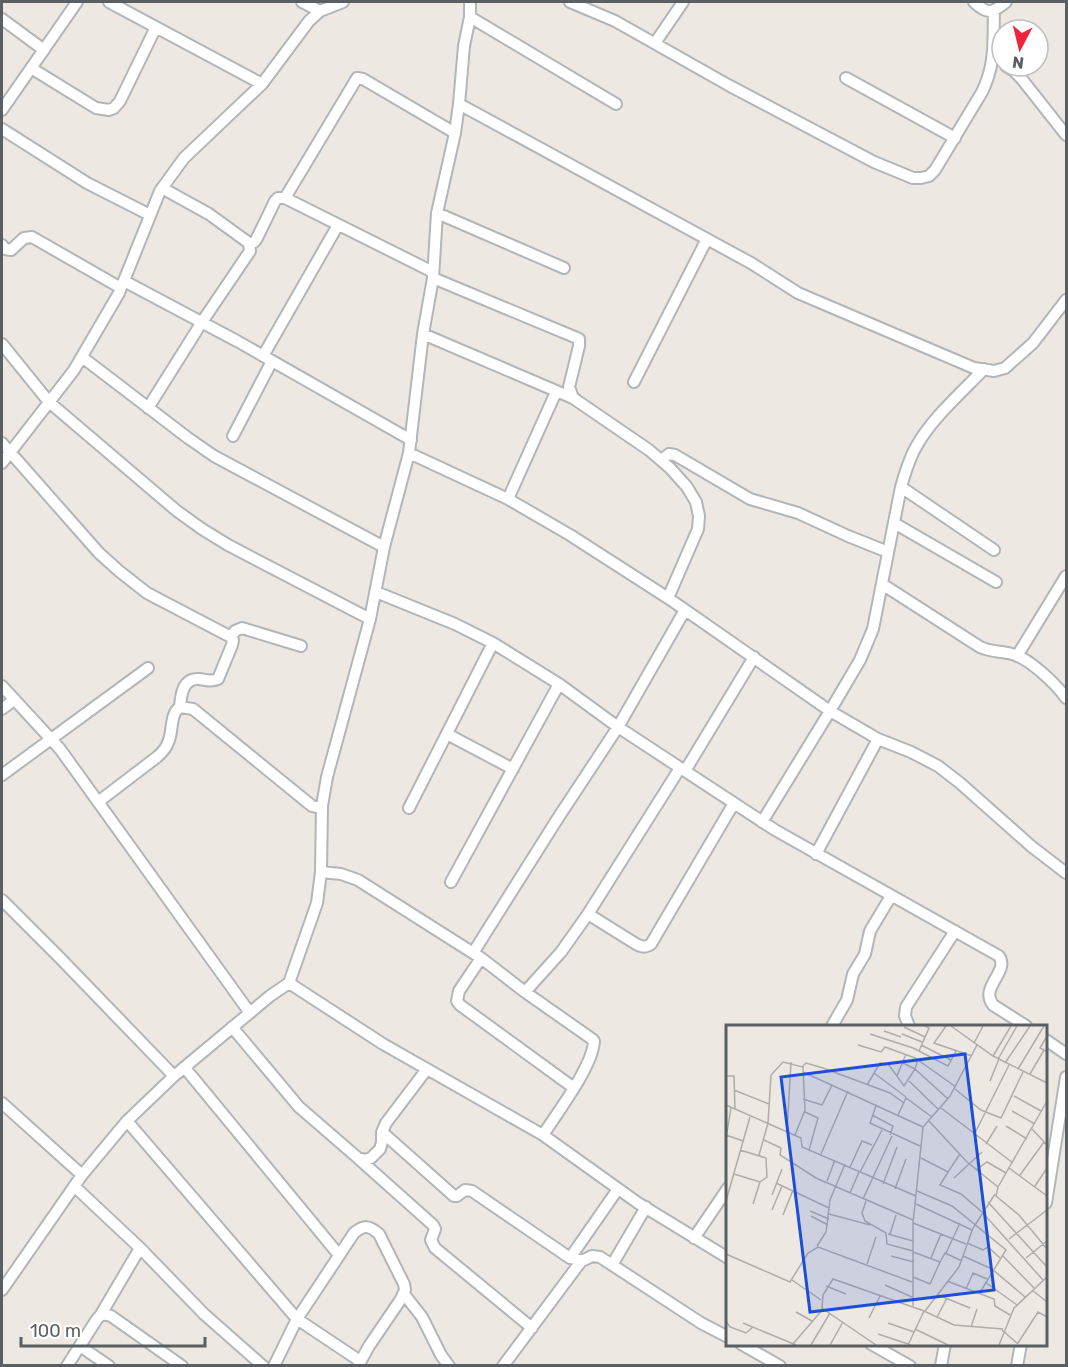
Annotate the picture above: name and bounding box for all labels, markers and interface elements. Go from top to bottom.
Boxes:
north arrow [990,18,1050,78]
text: N [1011,52,1025,73]
inset map [726,1025,1047,1346]
scale bar [21,1310,206,1348]
text: 100 m [30,1320,81,1342]

